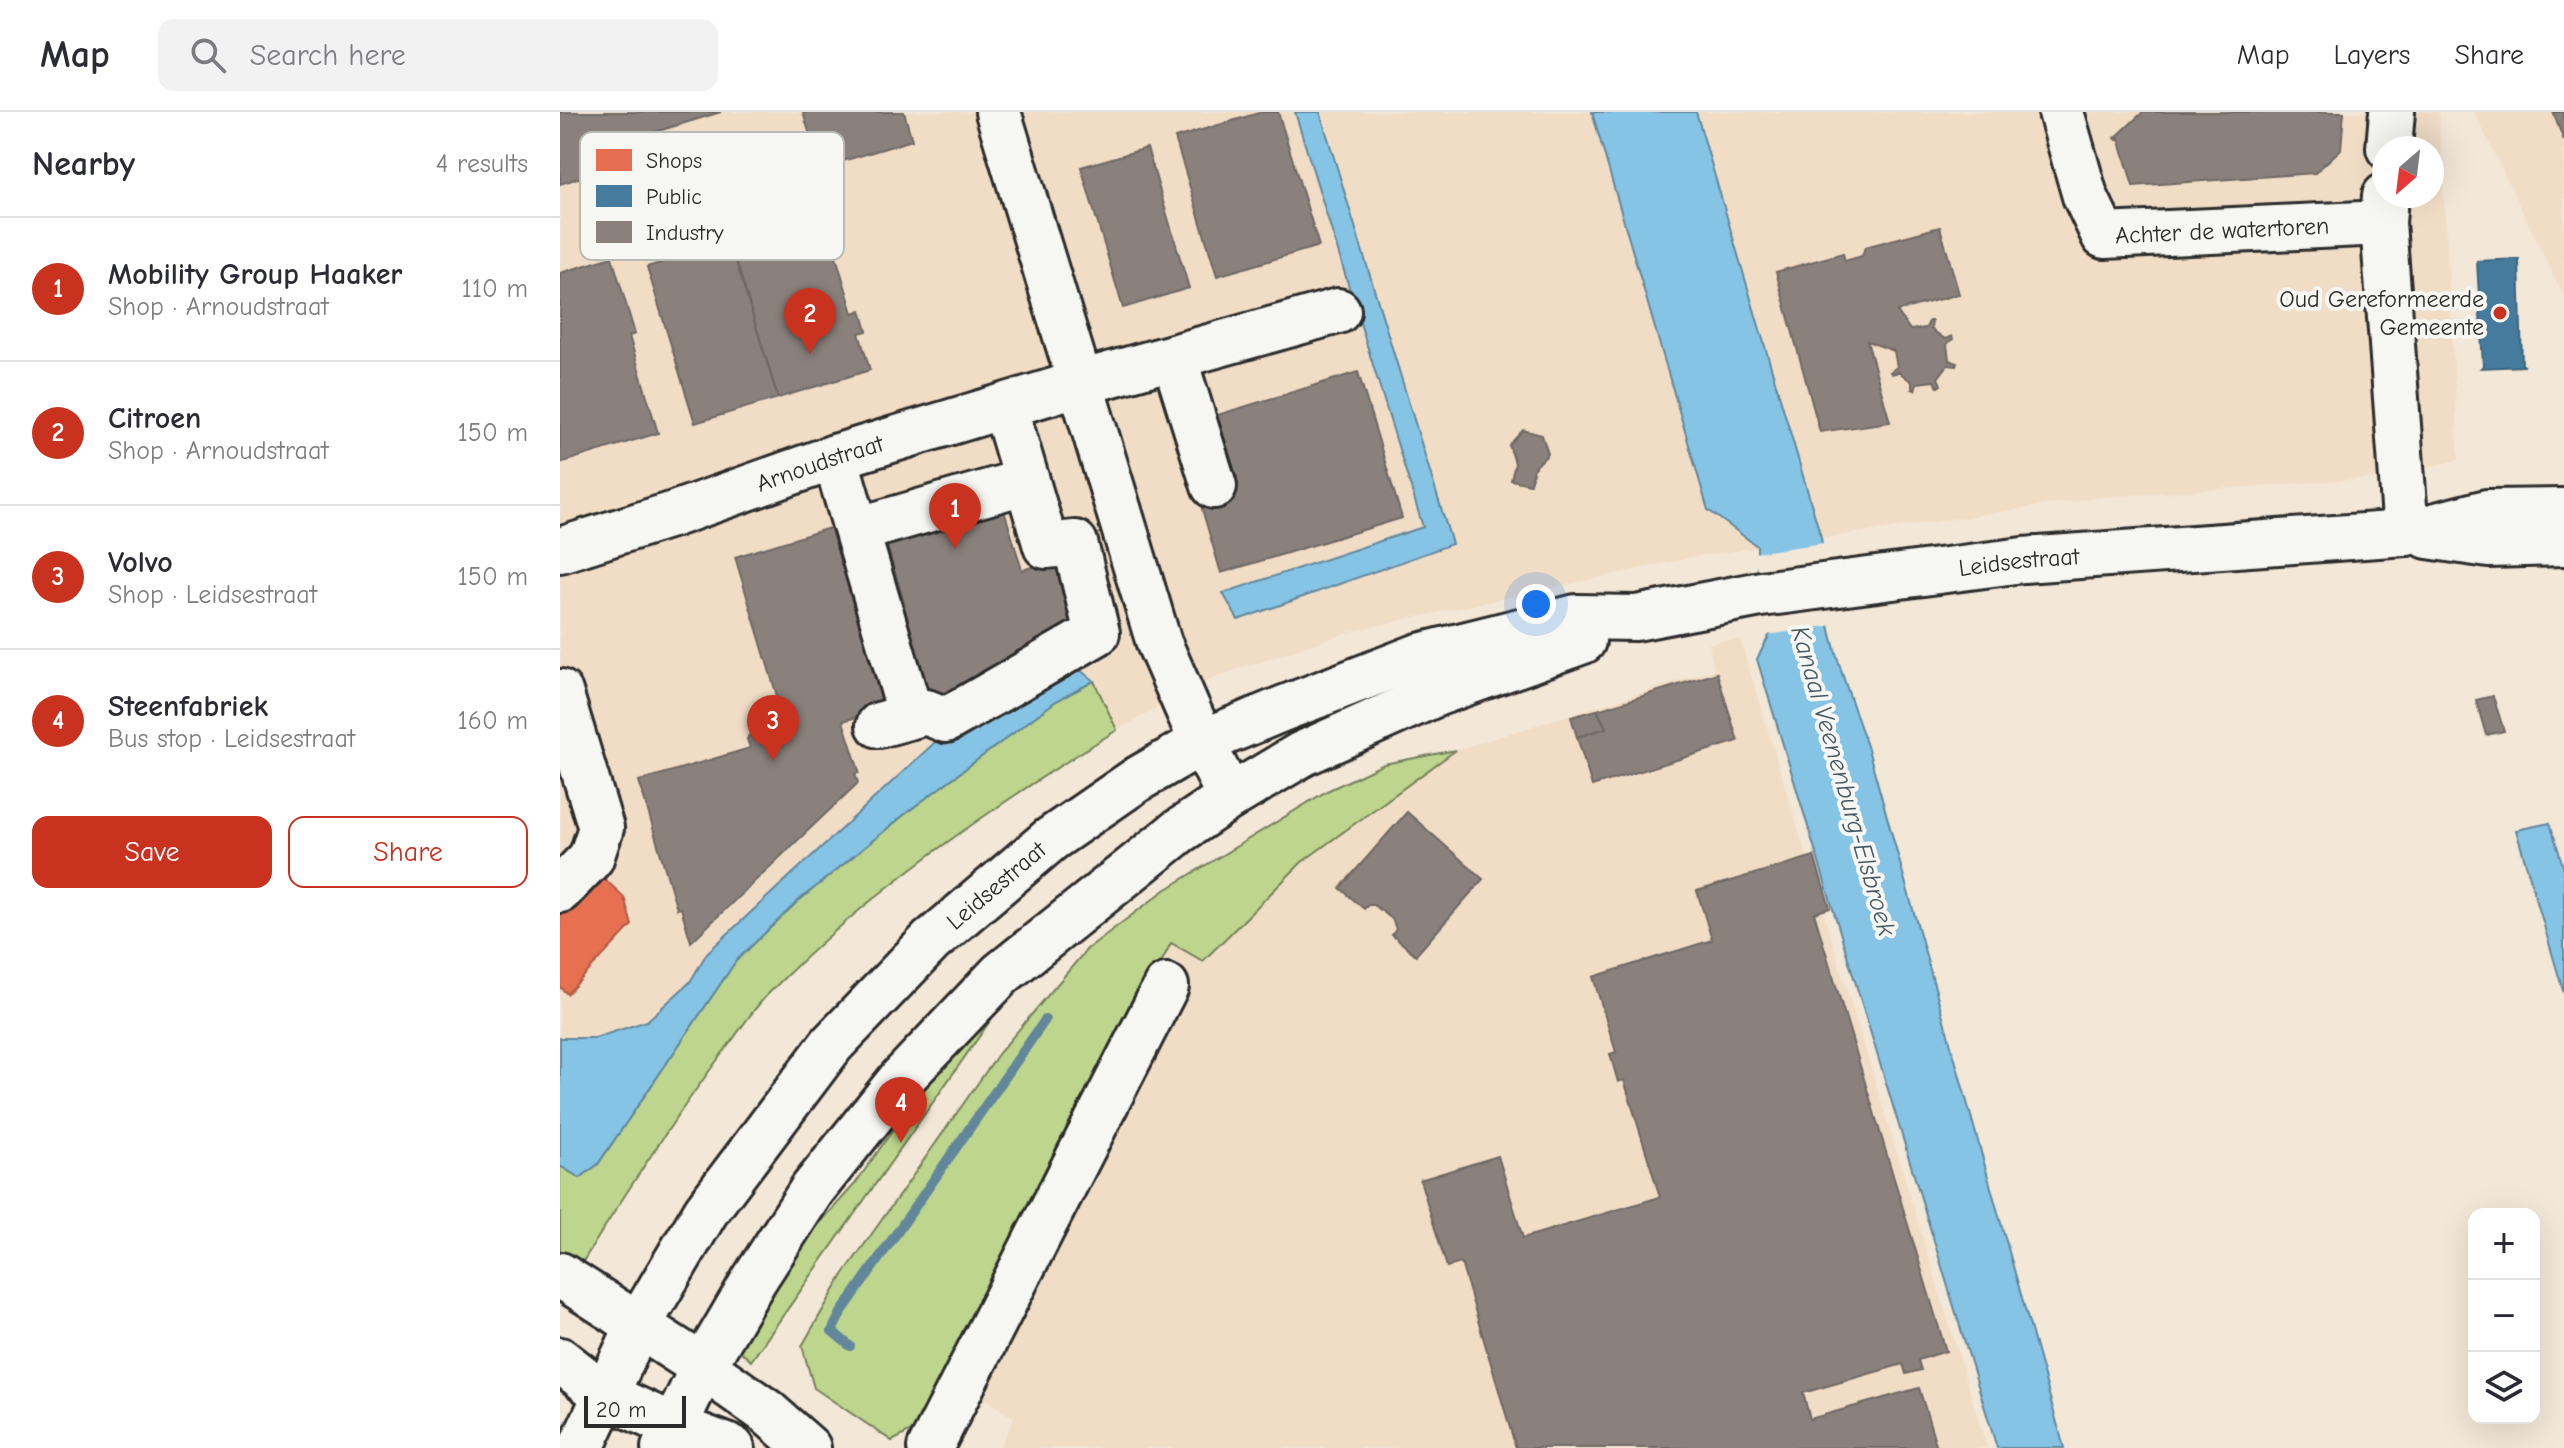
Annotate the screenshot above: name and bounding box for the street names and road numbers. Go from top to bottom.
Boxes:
street label: Achter de watertoren [2115,212,2330,249]
street label: Arnoudstraat [753,429,888,498]
street label: Leidsestraat [1957,542,2082,582]
street label: Leidsestraat [941,835,1052,935]

